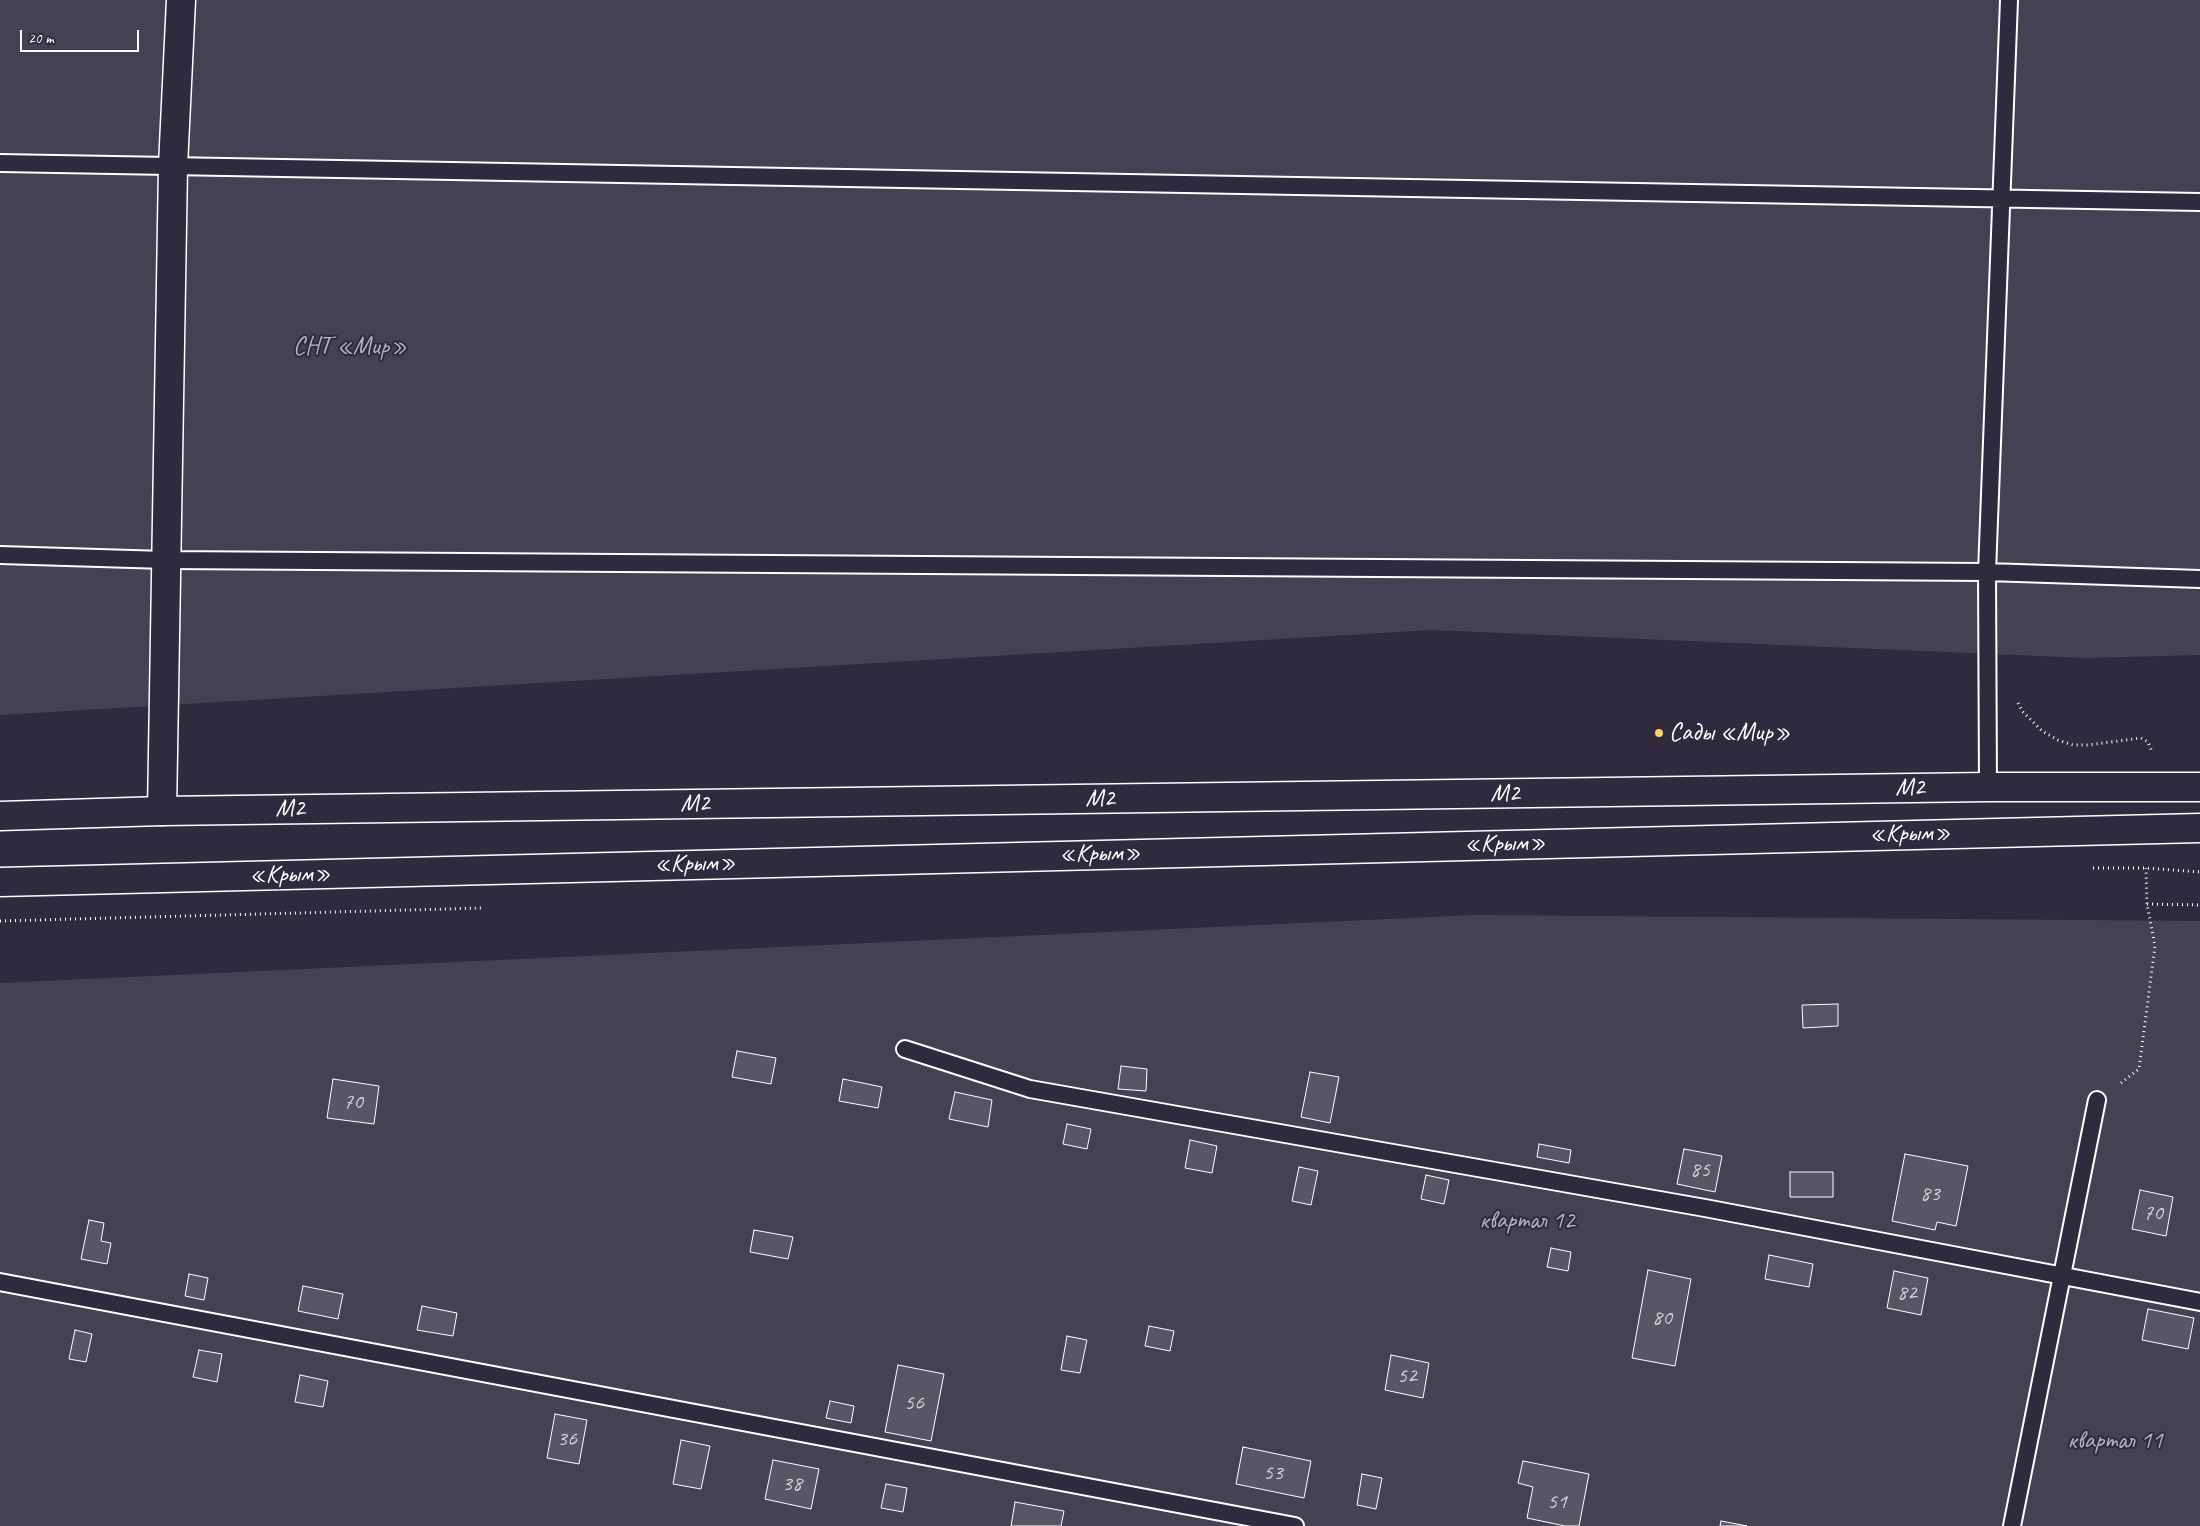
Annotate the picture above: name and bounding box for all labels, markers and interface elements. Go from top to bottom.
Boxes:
scale bar [22,20,141,52]
text: 20 m [28,29,54,48]
park label: СНТ «Мир» [293,332,407,362]
place label: Сады «Мир» [1669,718,1790,748]
marker: Сады «Мир» [1653,727,1665,739]
street label: М2 [1895,773,1925,803]
street label: М2 [1490,779,1520,809]
street label: М2 [1085,784,1115,814]
street label: М2 [680,789,710,819]
street label: М2 [275,794,305,824]
street label: «Крым» [1869,818,1951,850]
street label: «Крым» [1464,828,1546,860]
street label: «Крым» [1059,838,1141,870]
street label: «Крым» [654,848,736,880]
street label: «Крым» [249,859,331,891]
house number: 70 [343,1089,363,1115]
house number: 85 [1690,1157,1710,1183]
house number: 83 [1920,1181,1940,1207]
house number: 70 [2143,1200,2163,1226]
park label: квартал 12 [1479,1206,1575,1236]
house number: 82 [1897,1280,1917,1306]
house number: 80 [1652,1305,1672,1331]
house number: 52 [1397,1363,1417,1389]
house number: 56 [904,1390,924,1416]
house number: 36 [557,1426,577,1452]
park label: квартал 11 [2067,1426,2163,1456]
house number: 53 [1263,1460,1283,1486]
house number: 38 [782,1471,802,1497]
house number: 51 [1547,1489,1567,1515]

